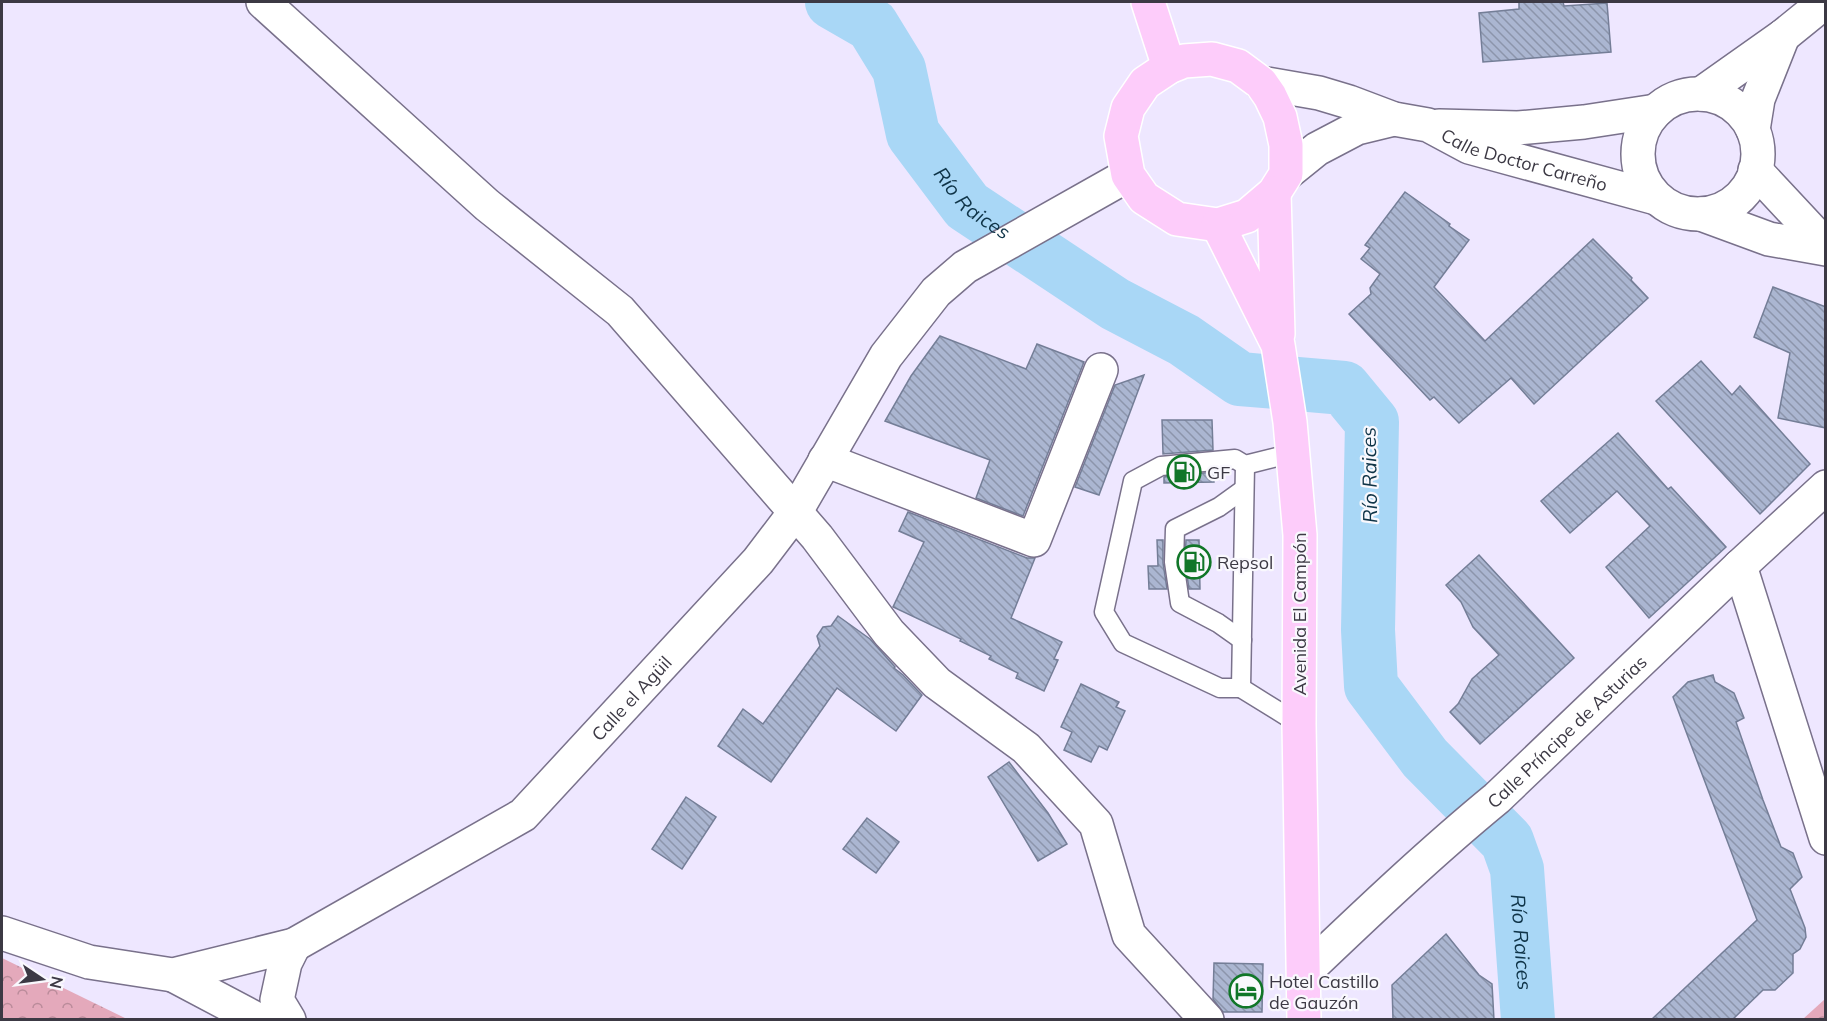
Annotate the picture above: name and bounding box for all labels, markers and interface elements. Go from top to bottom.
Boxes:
street label: Calle Doctor Carreño [1437,123,1610,196]
water label: Río Raices [929,161,1016,244]
water label: Río Raices [1356,427,1382,523]
fuel station icon: GF [1166,454,1202,490]
place label: GF [1207,461,1230,484]
street label: Avenida El Campón [1288,533,1311,695]
fuel station icon: Repsol [1176,544,1212,580]
place label: Repsol [1217,551,1273,574]
street label: Calle Príncipe de Asturias [1482,650,1651,813]
street label: Calle el Agüil [586,651,676,745]
water label: Río Raices [1506,893,1538,991]
north arrow [12,949,72,1009]
place label: Hotel Castillo de Gauzón [1269,970,1379,1014]
hotel icon: Hotel Castillo de Gauzón [1228,973,1264,1009]
text: N [46,974,68,991]

